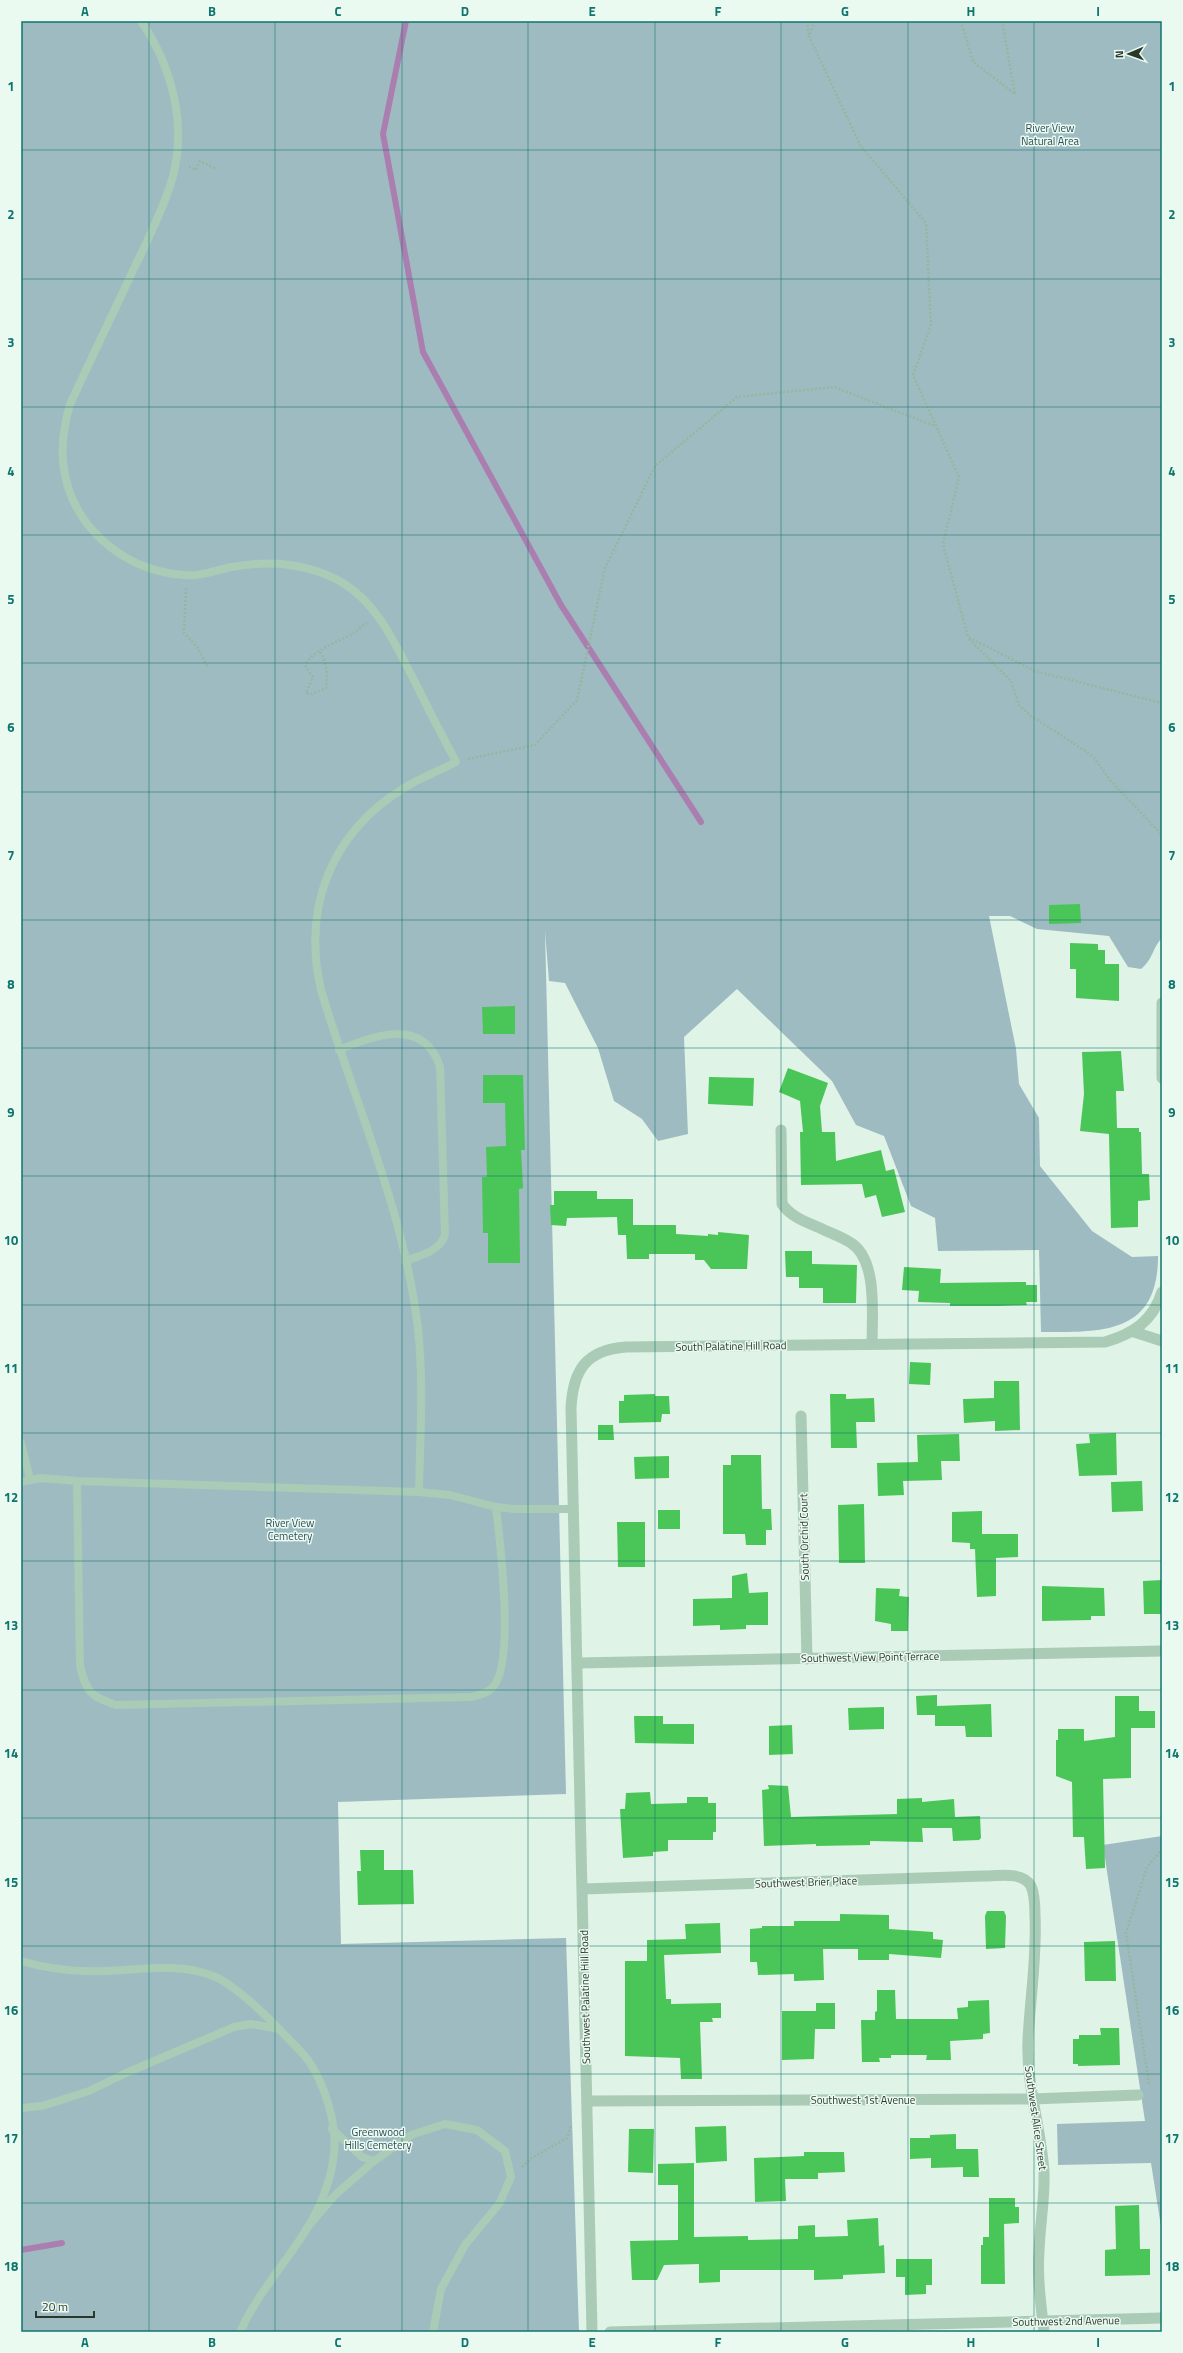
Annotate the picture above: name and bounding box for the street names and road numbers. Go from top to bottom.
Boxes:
street label: South Palatine Hill Road [675,1337,787,1355]
street label: South Orchid Court [795,1493,813,1581]
street label: Southwest View Point Terrace [801,1648,940,1666]
street label: Southwest Brier Place [755,1872,858,1892]
street label: Southwest Palatine Hill Road [576,1930,594,2064]
street label: Southwest Alice Street [1021,2065,1051,2171]
street label: Southwest 1st Avenue [811,2092,916,2108]
street label: Southwest 2nd Avenue [1012,2312,1120,2330]

